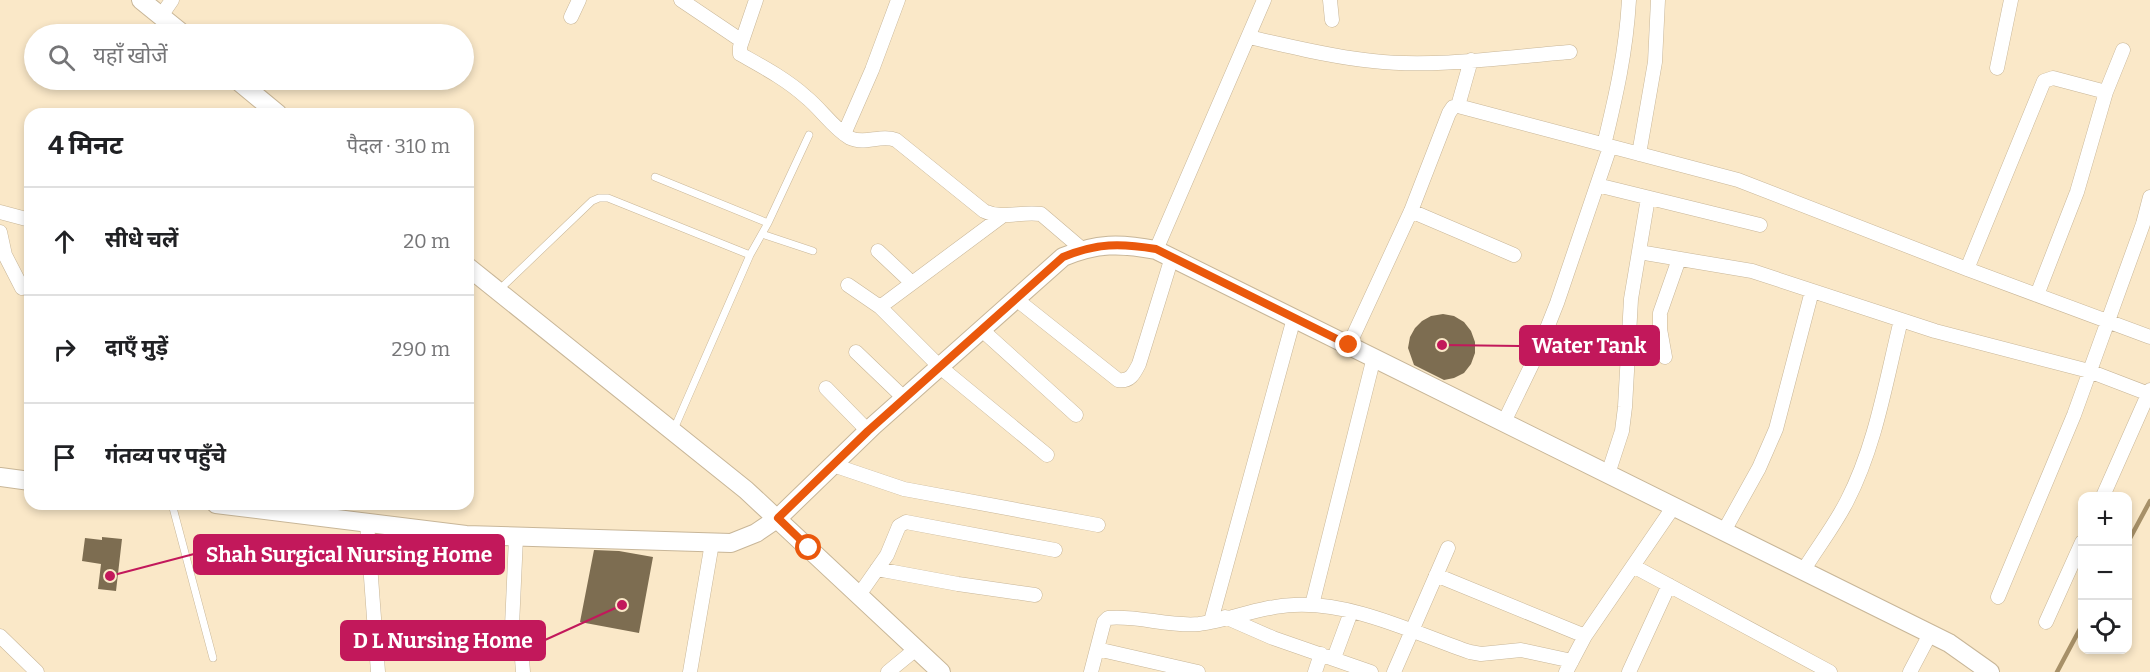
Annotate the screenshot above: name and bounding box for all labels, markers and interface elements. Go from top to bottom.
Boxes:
search box [24,24,474,90]
icon: search [45,41,78,74]
text: यहाँ खोजें [93,42,168,69]
text: 4 मिनट [48,130,123,161]
text: पैदल · 310 m [347,134,450,158]
icon: ahead [48,225,81,258]
text: सीधे चलें [105,226,178,253]
text: 20 m [403,229,450,253]
callout: Water Tank [1520,326,1659,365]
route end [1335,331,1361,357]
icon: right [48,333,81,366]
text: Water Tank [1532,333,1647,359]
text: दाएँ मुड़ें [105,334,168,361]
text: 290 m [392,337,450,361]
icon: arrive [48,441,81,474]
text: गंतव्य पर पहुँचे [105,442,226,469]
map controls [2078,492,2132,654]
button: + [2078,492,2132,546]
route start [795,534,821,560]
callout: Shah Surgical Nursing Home [194,535,504,574]
text: Shah Surgical Nursing Home [206,542,492,568]
button: − [2078,546,2132,600]
button: locate [2078,600,2132,654]
callout: D L Nursing Home [341,621,545,660]
text: D L Nursing Home [353,628,533,654]

